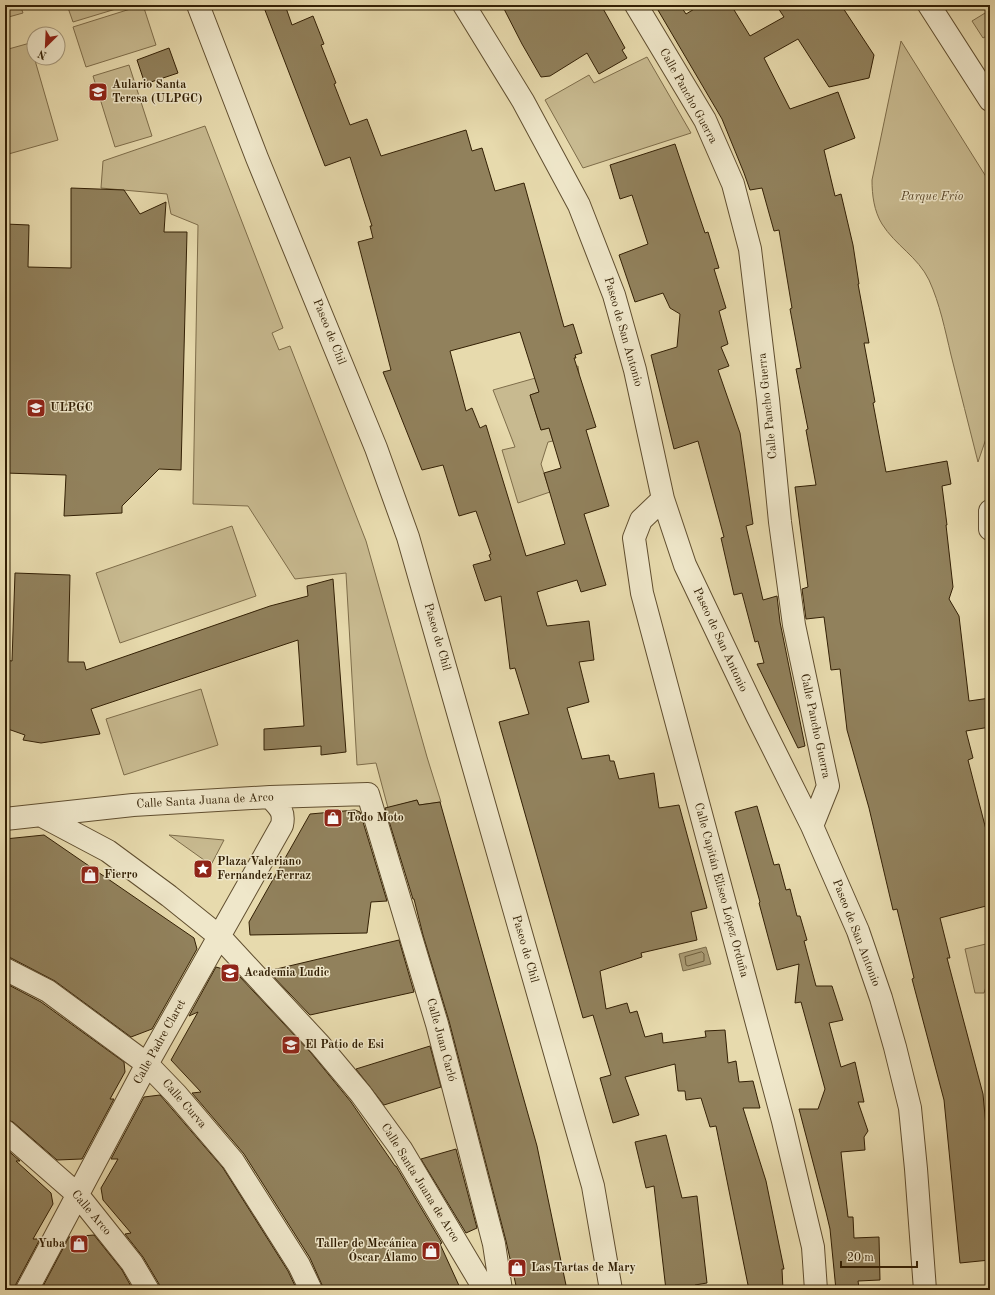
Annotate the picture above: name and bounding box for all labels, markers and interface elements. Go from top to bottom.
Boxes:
north arrow [26,26,66,66]
street label: Calle Pancho Guerra [657,46,719,146]
text: N [36,47,49,60]
place label: Aulario Santa Teresa (ULPGC) [112,79,202,105]
school or university icon: Aulario Santa Teresa (ULPGC) [87,81,109,103]
park label: Parque Frío [900,191,964,203]
street label: Paseo de San Antonio [602,276,644,388]
street label: Paseo de Chil [310,297,348,367]
street label: Calle Pancho Guerra [756,352,780,460]
school or university icon: ULPGC [25,397,47,419]
place label: ULPGC [50,402,93,414]
street label: Paseo de San Antonio [691,586,749,694]
street label: Paseo de Chil [422,602,452,672]
street label: Calle Pancho Guerra [798,673,832,780]
street label: Calle Santa Juana de Arco [136,791,274,811]
street label: Calle Capitán Eliseo López Orduña [692,801,750,979]
shop icon: Todo Moto [322,807,344,829]
place label: Todo Moto [347,812,404,824]
place label: Plaza Valeriano Fernandez Ferraz [217,856,311,882]
place icon: Plaza Valeriano Fernandez Ferraz [192,858,214,880]
shop icon: Fierro [79,864,101,886]
place label: Fierro [104,869,138,881]
street label: Paseo de San Antonio [830,878,882,988]
street label: Paseo de Chil [510,914,540,984]
school or university icon: Academia Ludic [219,962,241,984]
place label: Academia Ludic [244,967,330,979]
street label: Calle Juan Carló [424,997,458,1083]
street label: Calle Padre Claret [132,998,188,1086]
school or university icon: El Patio de Esi [280,1034,302,1056]
place label: El Patio de Esi [305,1039,385,1051]
street label: Calle Curva [160,1077,208,1131]
street label: Calle Santa Juana de Arco [378,1121,462,1245]
street label: Calle Arco [69,1188,113,1238]
shop icon: Yuba [68,1233,90,1255]
place label: Yuba [38,1238,65,1250]
place label: Taller de Mecánica Óscar Álamo [316,1238,417,1264]
shop icon: Taller de Mecánica Óscar Álamo [420,1240,442,1262]
scale bar [841,1243,917,1269]
text: 20 m [847,1252,874,1264]
shop icon: Las Tartas de Mary [506,1257,528,1279]
place label: Las Tartas de Mary [531,1262,636,1274]

